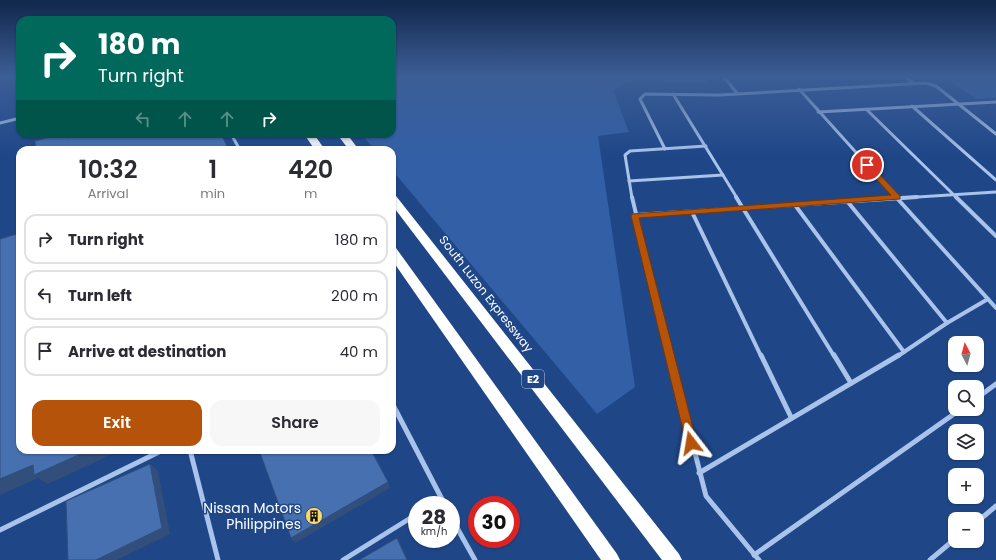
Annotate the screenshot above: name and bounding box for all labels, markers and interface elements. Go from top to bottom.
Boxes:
text: 180 m [98,25,181,64]
icon: right [32,32,84,84]
text: Turn right [98,63,184,88]
icon: left [132,108,154,130]
icon: ahead [174,108,196,130]
icon: ahead [216,108,238,130]
icon: right [258,108,280,130]
pin [850,148,884,182]
text: 10:32 [79,153,137,186]
text: 1 [208,153,217,186]
text: 420 [288,153,333,186]
icon: arrive [856,154,878,176]
text: Arrival [88,184,129,203]
text: min [200,184,225,203]
text: m [304,184,317,203]
icon: right [34,228,56,250]
text: Turn right [68,229,144,250]
text: 180 m [335,229,378,250]
street label: South Luzon Expressway [435,232,537,356]
icon: left [34,284,56,306]
text: Turn left [68,285,132,306]
text: 200 m [331,285,378,306]
north arrow [948,336,984,372]
map controls [948,336,984,548]
icon: arrive [34,340,56,362]
text: Arrive at destination [68,341,226,362]
text: 40 m [340,341,378,362]
road number: E2 [522,370,544,388]
button: search [948,380,984,416]
button: Exit [32,400,202,446]
button: Share [210,400,380,446]
position arrow [670,422,712,464]
button: layers [948,424,984,460]
button: + [948,468,984,504]
speed limit sign: 30 [468,496,520,548]
place label: Nissan Motors Philippines [203,498,301,534]
text: 28 [422,503,446,531]
building icon: Nissan Motors Philippines [304,506,324,526]
button: − [948,512,984,548]
text: km/h [421,524,447,539]

